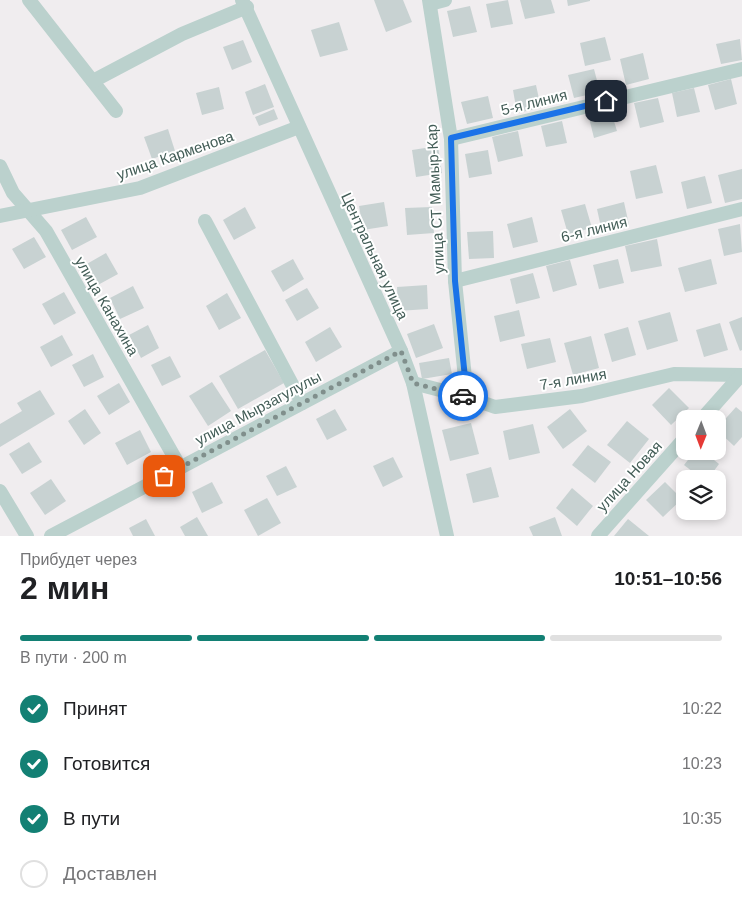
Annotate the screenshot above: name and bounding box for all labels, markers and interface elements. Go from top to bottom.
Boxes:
pin [585,80,627,122]
street label: 5-я линия [499,86,569,118]
icon: home [592,87,620,115]
street label: улица СТ Мамыр-Кар [423,124,447,274]
street label: улица Карменова [114,127,236,183]
street label: Центральная улица [338,190,412,323]
street label: 6-я линия [559,213,629,245]
street label: улица Канахина [72,253,143,359]
street label: 7-я линия [538,365,608,393]
street label: улица Мырзагулулы [192,368,324,448]
courier [438,371,488,421]
icon: car [449,382,477,410]
north arrow [676,410,726,460]
map controls [676,410,726,520]
street label: улица Новая [593,437,665,515]
pin [143,455,185,497]
icon: bag [150,462,178,490]
button: layers [676,470,726,520]
text: Прибудет через [20,551,137,568]
text: 10:51–10:56 [614,568,722,589]
text: 2 мин [20,570,109,606]
text: В пути · 200 m [20,649,127,666]
icon: check [20,695,48,723]
text: Принят [63,698,127,719]
text: 10:22 [682,700,722,717]
icon: check [20,750,48,778]
text: Готовится [63,753,150,774]
text: 10:23 [682,755,722,772]
icon: check [20,805,48,833]
text: В пути [63,808,120,829]
text: 10:35 [682,810,722,827]
text: Доставлен [63,863,157,884]

